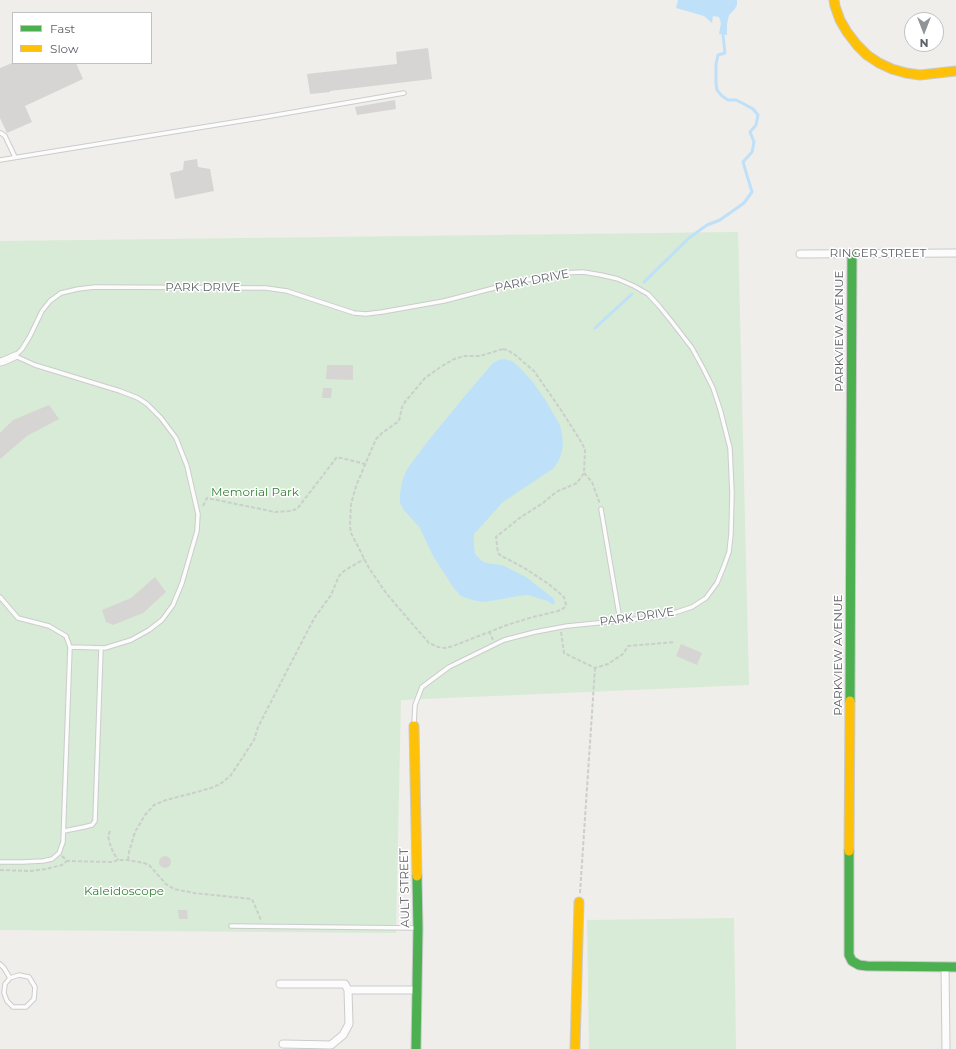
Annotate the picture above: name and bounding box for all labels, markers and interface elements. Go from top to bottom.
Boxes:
legend [12,12,152,64]
north arrow [904,12,944,52]
text: Fast [50,21,75,36]
text: N [920,36,928,50]
text: Slow [50,41,79,56]
street label: RINGER STREET [830,246,926,260]
street label: PARK DRIVE [494,267,570,295]
street label: PARKVIEW AVENUE [832,270,846,392]
street label: PARK DRIVE [165,280,241,294]
park label: Memorial Park [211,485,299,499]
street label: PARKVIEW AVENUE [831,594,845,716]
street label: PARK DRIVE [599,605,675,629]
street label: AULT STREET [397,848,413,928]
park label: Kaleidoscope [84,884,164,898]

